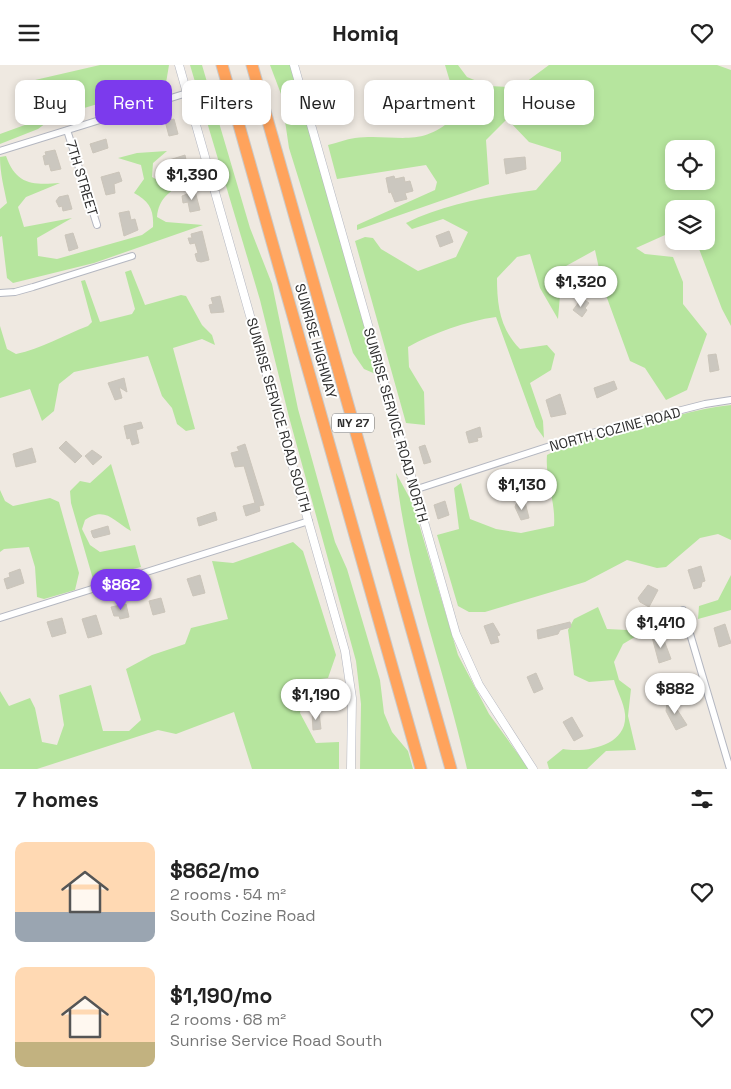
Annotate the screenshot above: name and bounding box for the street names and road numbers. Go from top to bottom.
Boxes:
street label: 7TH STREET [62,138,102,218]
street label: SUNRISE HIGHWAY [291,281,341,401]
street label: SUNRISE SERVICE ROAD SOUTH [243,316,315,514]
street label: SUNRISE SERVICE ROAD NORTH [360,326,432,524]
street label: NORTH COZINE ROAD [548,403,682,455]
road number: NY 27 [332,413,374,433]

